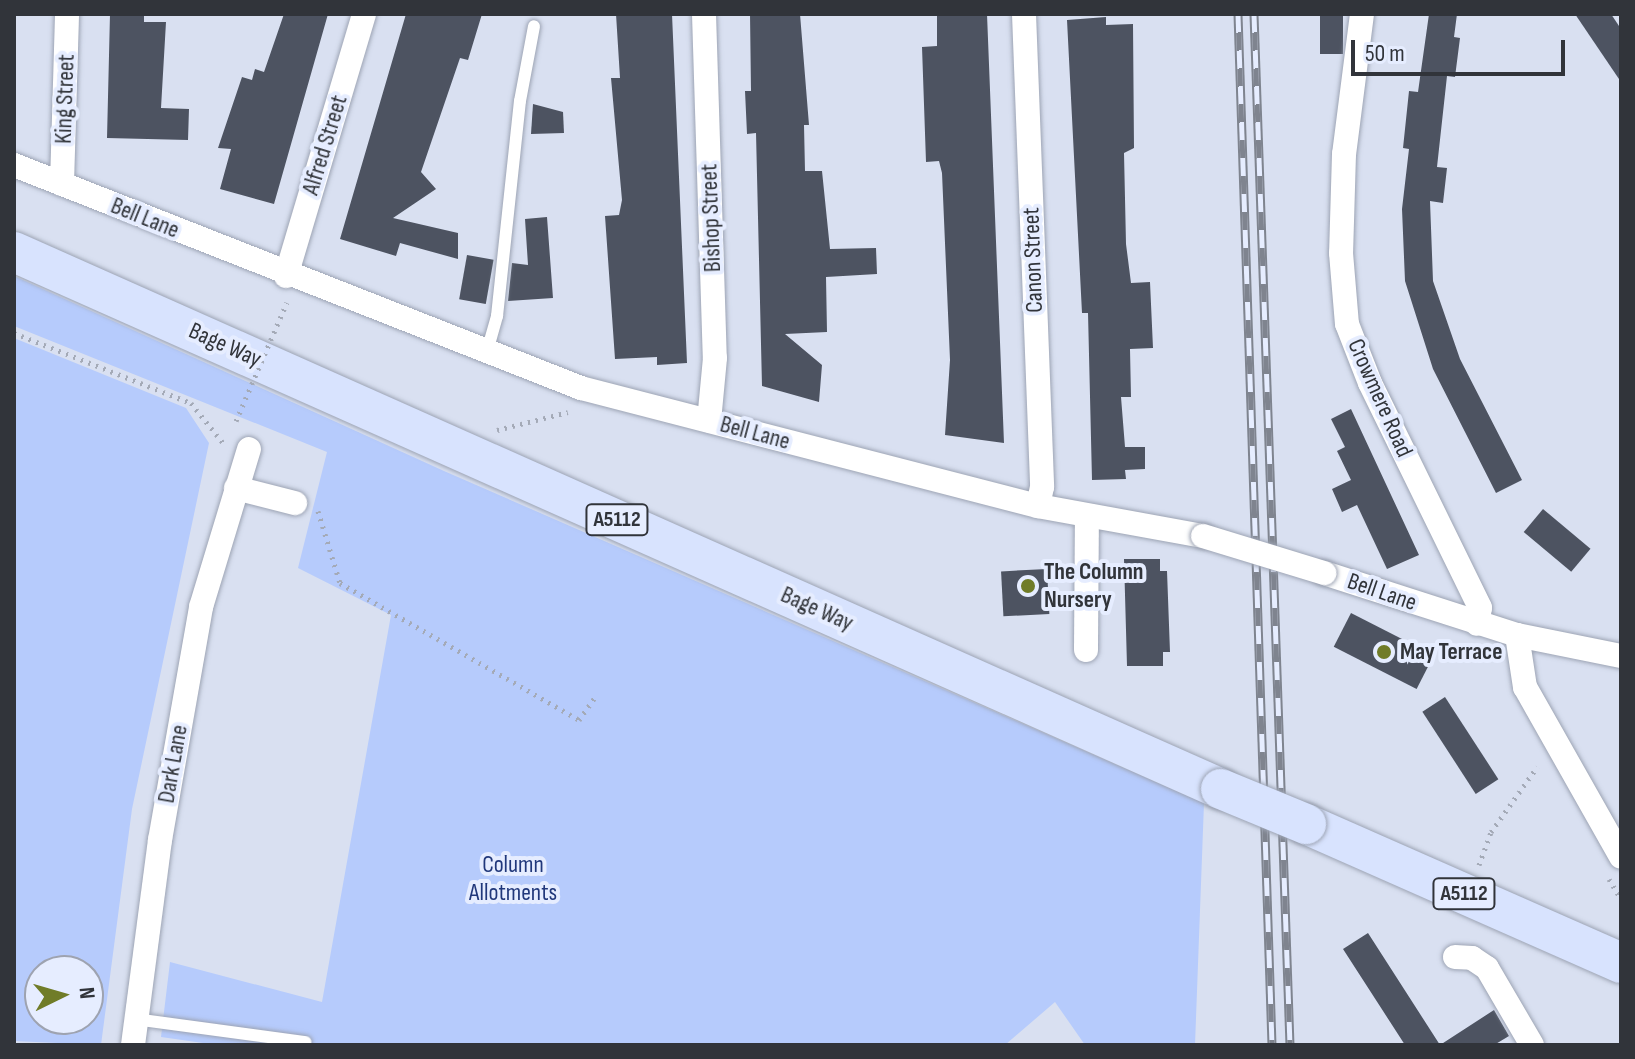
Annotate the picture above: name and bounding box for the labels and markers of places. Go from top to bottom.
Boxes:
place label: The Column Nursery [1044,558,1144,614]
marker: The Column Nursery [1019,577,1037,595]
place label: May Terrace [1400,638,1502,666]
marker: May Terrace [1375,643,1393,661]

